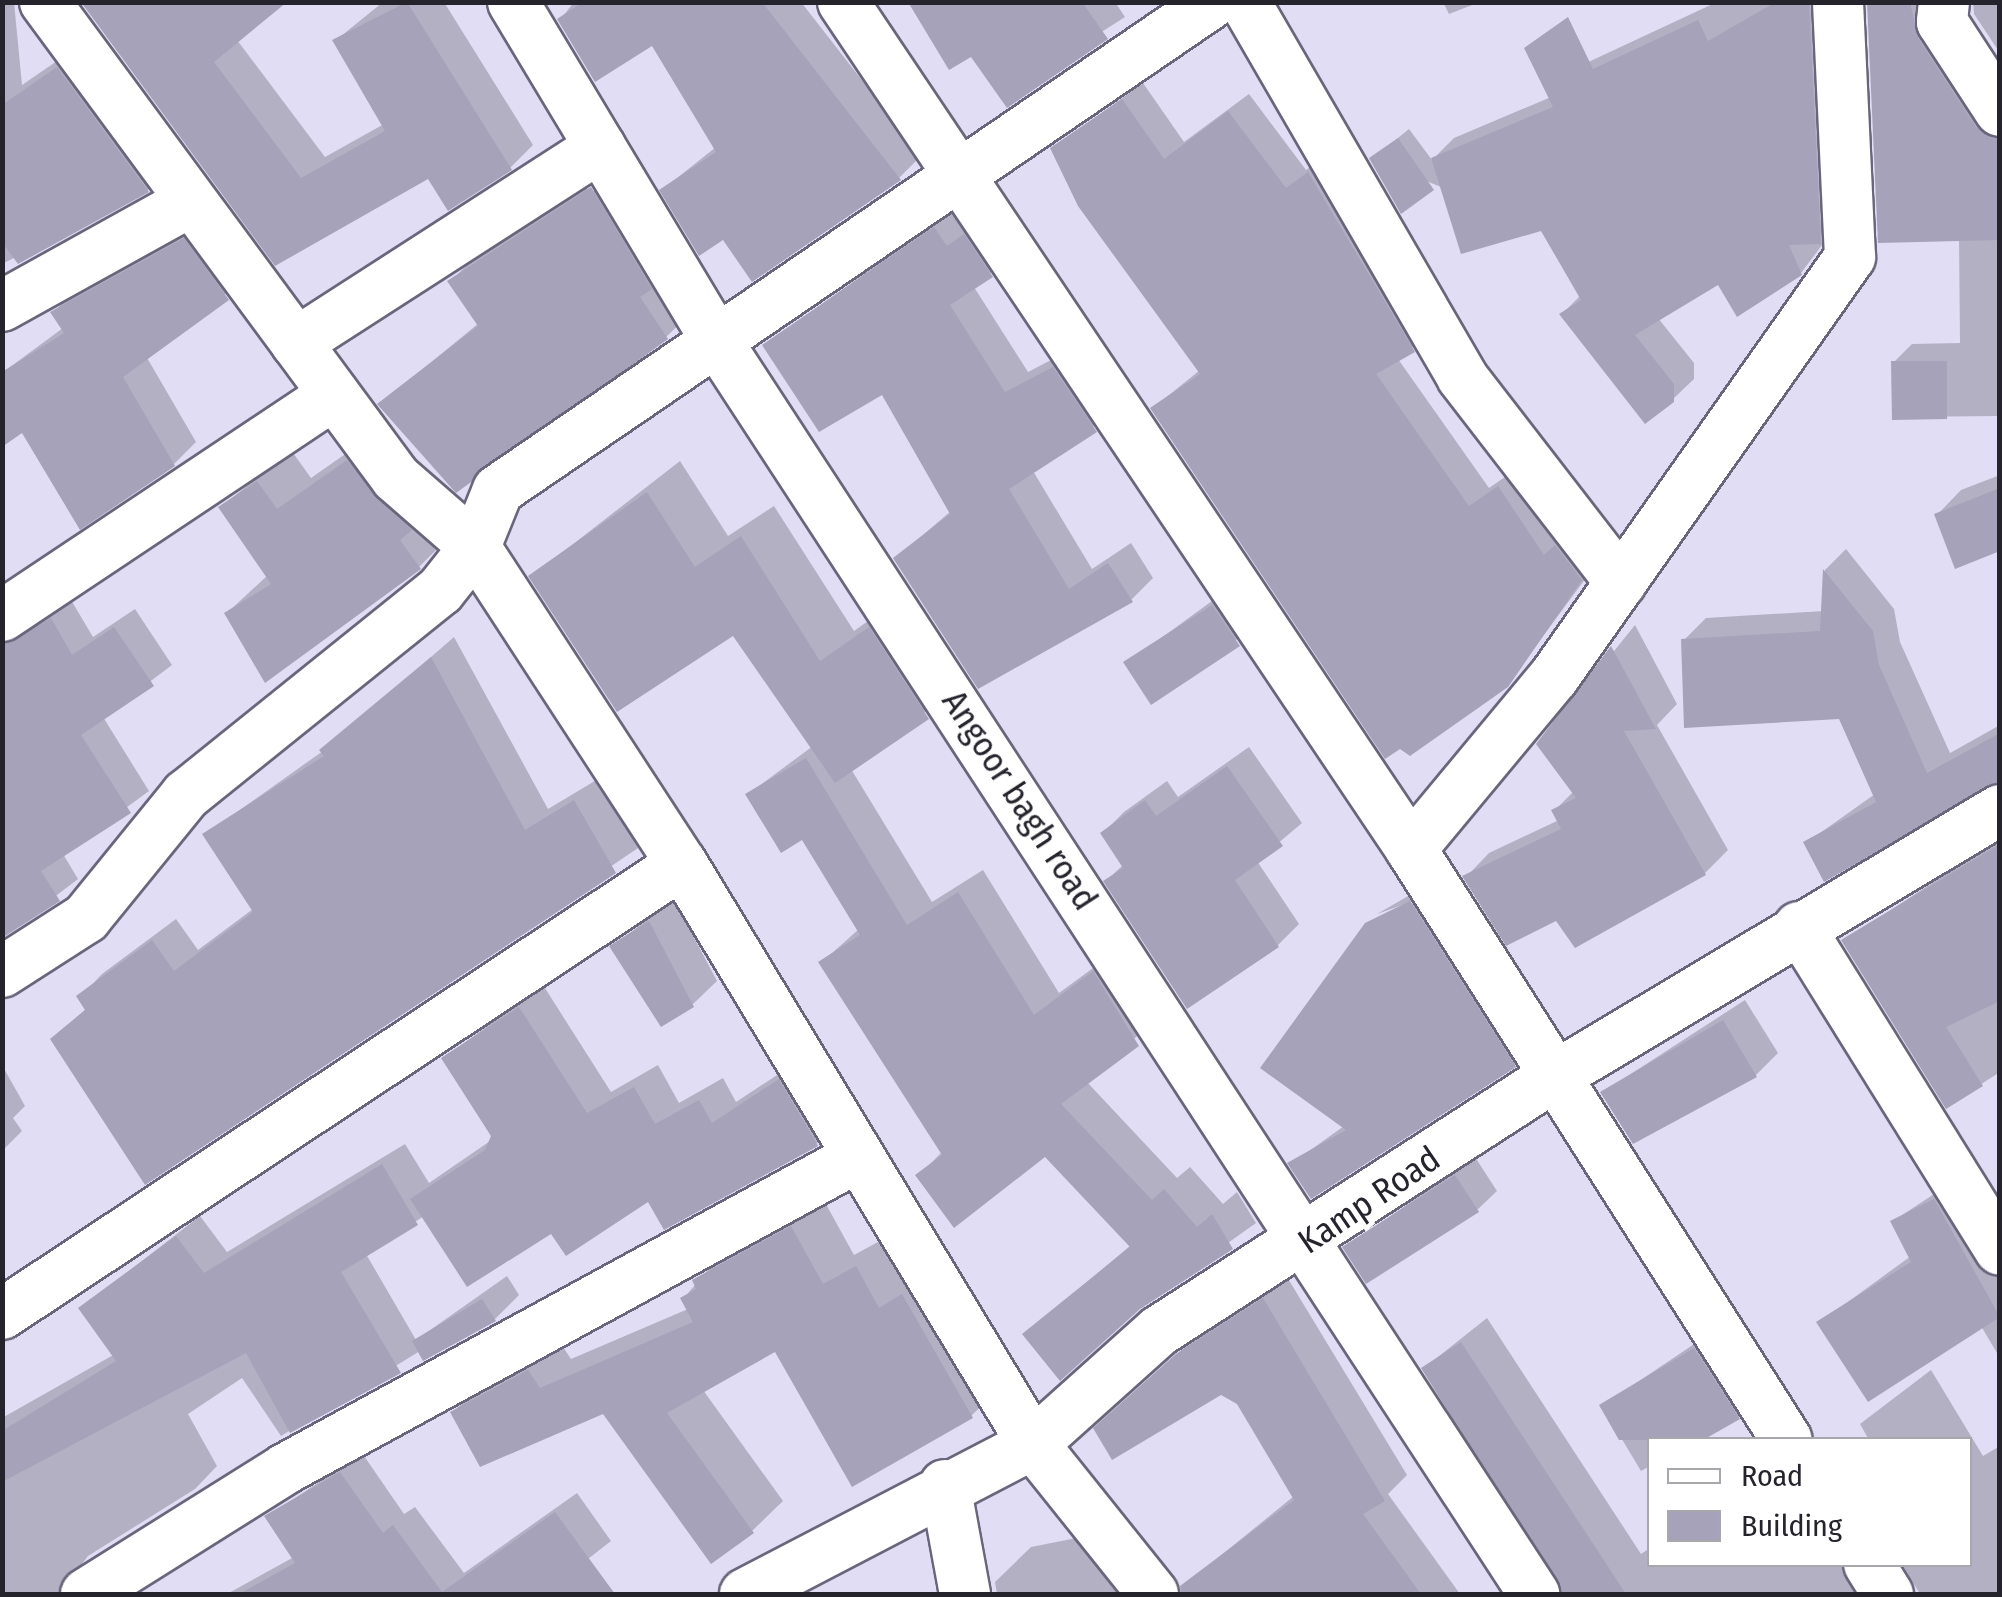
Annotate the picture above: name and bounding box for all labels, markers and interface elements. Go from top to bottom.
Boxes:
street label: Angoor bagh road [933,682,1107,918]
street label: Kamp Road [1290,1137,1448,1263]
legend [1647,1437,1972,1567]
text: Road [1741,1458,1803,1494]
text: Building [1741,1508,1842,1544]

